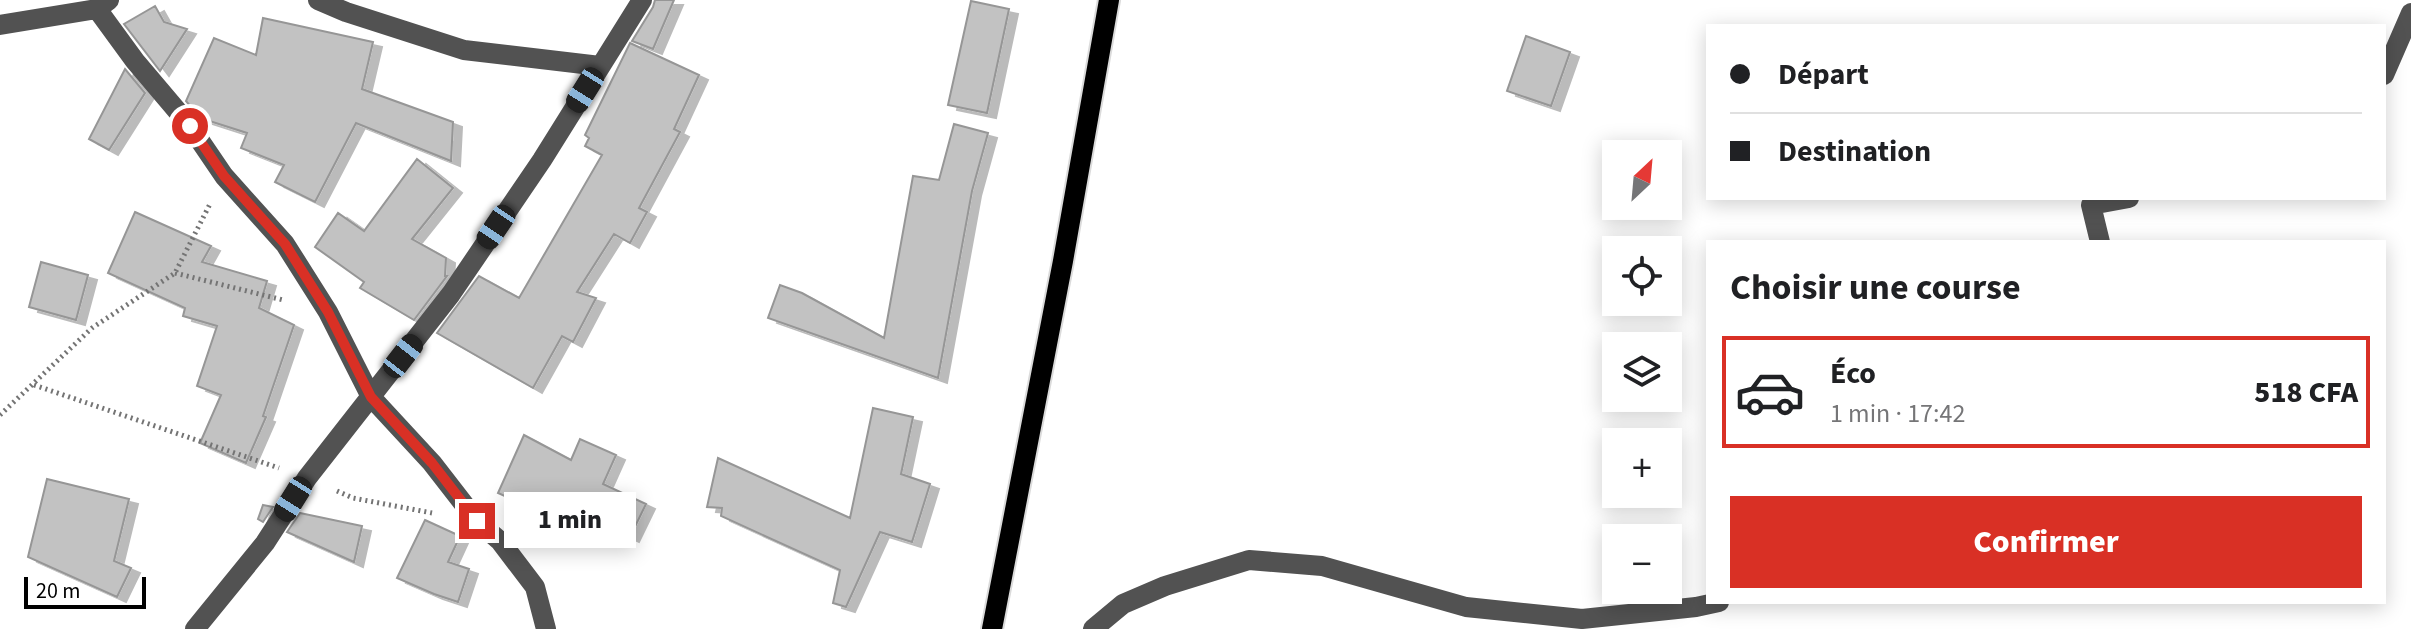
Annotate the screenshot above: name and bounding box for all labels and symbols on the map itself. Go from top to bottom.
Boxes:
car [562,63,608,117]
route start [172,108,208,144]
north arrow [1602,140,1682,220]
car [473,200,519,254]
car [379,330,427,382]
car [270,472,316,526]
callout: 1 min [505,493,637,549]
route end [459,503,495,539]
scale bar [24,573,146,609]

